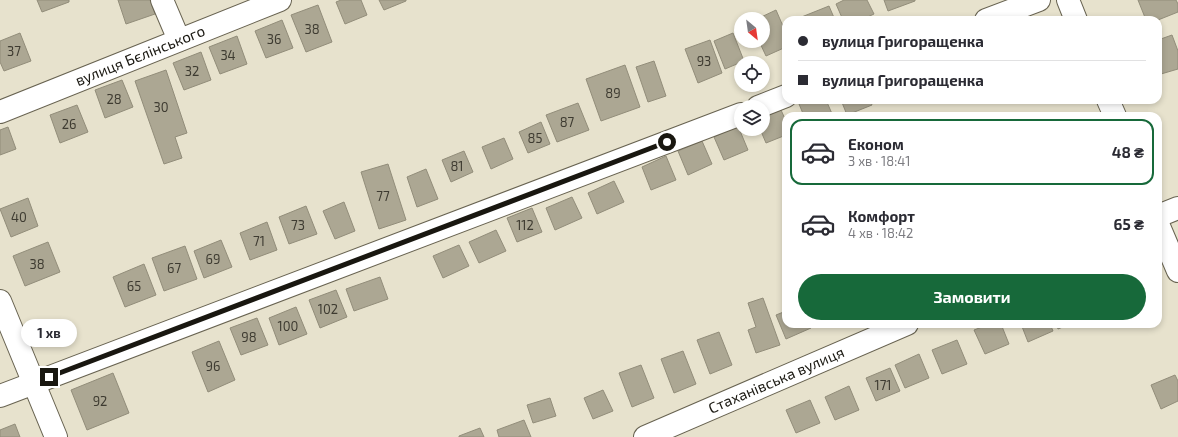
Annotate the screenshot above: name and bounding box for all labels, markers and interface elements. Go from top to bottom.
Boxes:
north arrow [734,12,770,48]
map controls [734,12,770,136]
street label: вулиця Бєлінського [72,21,207,89]
house number: 38 [304,21,320,37]
house number: 36 [267,31,281,47]
text: вулиця Григоращенка [822,32,984,50]
house number: 37 [7,43,21,59]
house number: 34 [220,47,236,63]
house number: 93 [697,53,711,69]
button: locate [734,56,770,92]
house number: 32 [185,63,199,79]
text: вулиця Григоращенка [822,71,984,89]
house number: 89 [605,85,621,101]
house number: 28 [106,91,122,107]
house number: 30 [153,99,169,115]
button: layers [734,100,770,136]
house number: 87 [560,114,575,130]
house number: 26 [62,116,76,132]
house number: 85 [528,130,542,146]
route start [658,133,676,151]
icon: car [800,134,836,170]
text: Економ [848,135,904,153]
text: 48 ₴ [1112,143,1144,161]
text: 3 хв · 18:41 [848,153,910,169]
house number: 81 [450,158,464,174]
house number: 77 [376,188,390,204]
icon: car [800,206,836,242]
text: Комфорт [848,207,915,225]
house number: 40 [11,209,27,225]
text: 65 ₴ [1114,215,1144,233]
house number: 73 [291,217,305,233]
house number: 112 [516,217,534,233]
text: 4 хв · 18:42 [848,225,913,241]
house number: 71 [253,233,265,249]
house number: 69 [206,251,220,267]
house number: 38 [29,256,45,272]
house number: 67 [167,260,181,276]
button: Замовити [798,274,1146,320]
house number: 65 [127,278,141,294]
house number: 102 [318,301,338,317]
house number: 100 [278,318,298,334]
callout: 1 хв [21,319,77,347]
text: 1 хв [37,325,61,341]
house number: 98 [241,329,257,345]
street label: Стаханівська вулиця [705,342,847,417]
house number: 96 [206,358,220,374]
route end [40,368,58,386]
house number: 171 [874,377,892,393]
house number: 92 [93,393,107,409]

